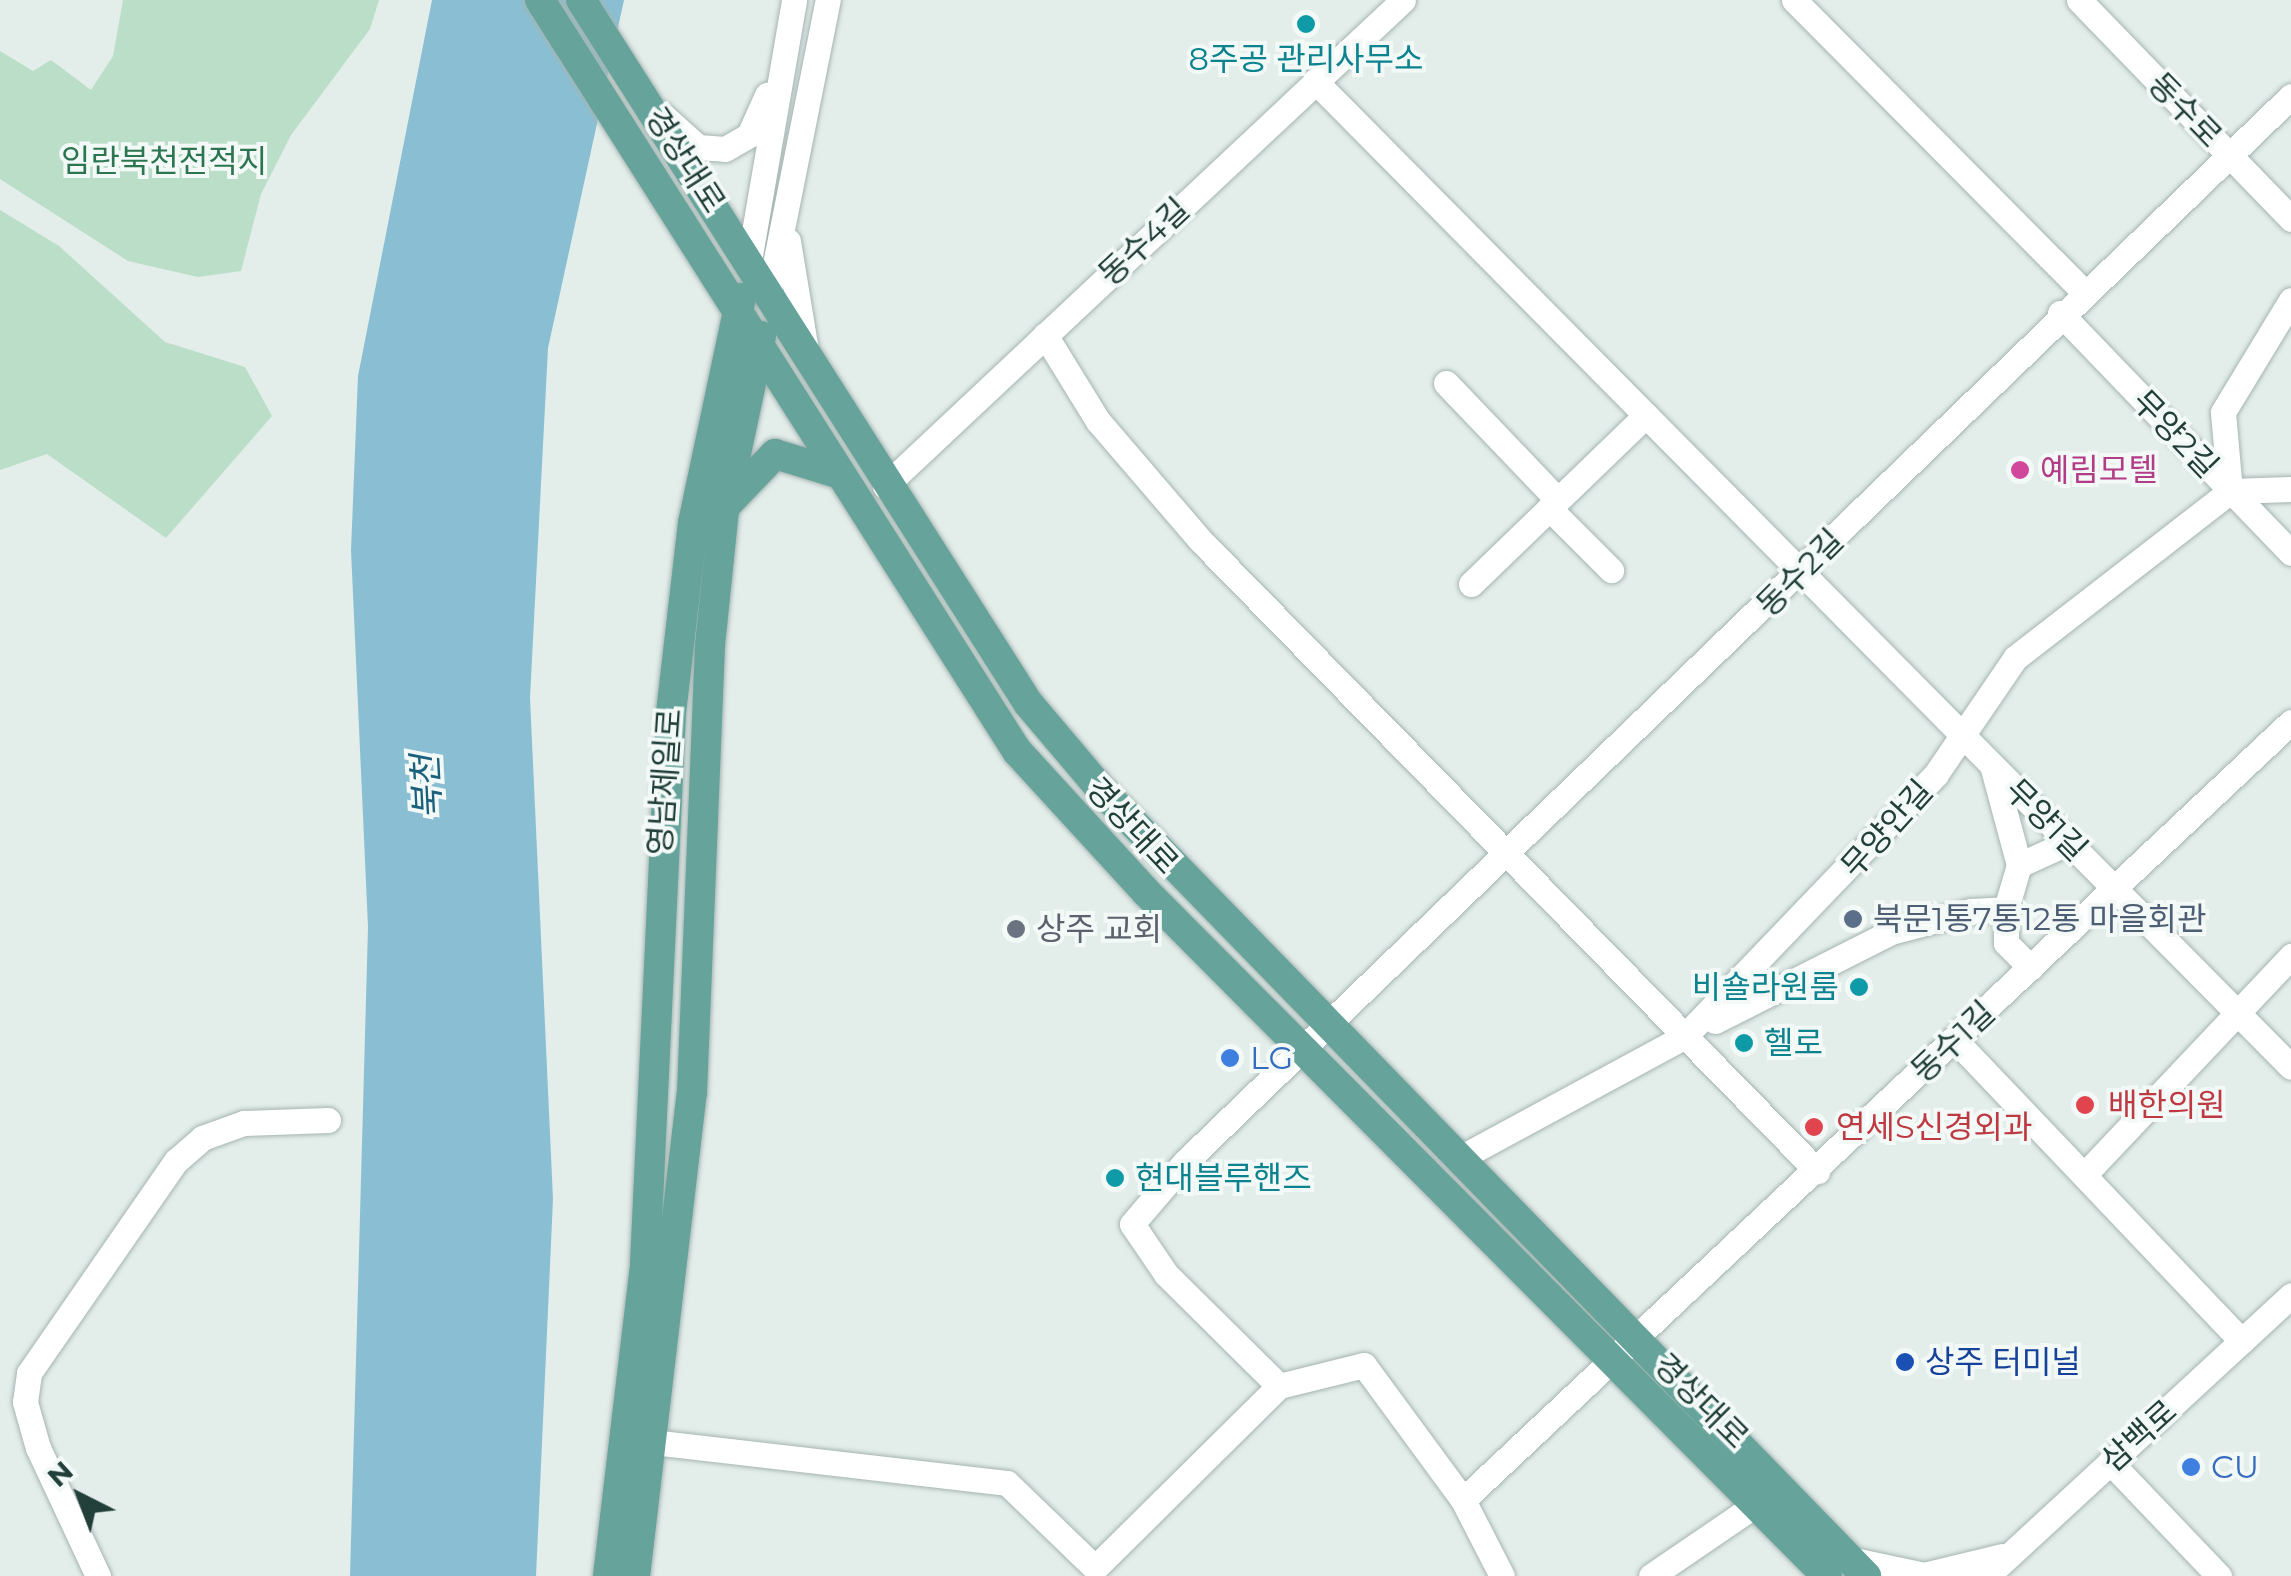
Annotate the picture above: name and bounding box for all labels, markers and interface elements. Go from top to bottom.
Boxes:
marker: 8주공 관리사무소 [1295,13,1317,35]
place label: 8주공 관리사무소 [1189,40,1423,78]
street label: 동수로 [2141,65,2229,155]
street label: 경상대로 [637,100,733,220]
park label: 임란북천전적지 [61,142,267,180]
street label: 동수4길 [1091,191,1197,293]
street label: 무양2길 [2124,382,2226,486]
place label: 예림모텔 [2040,451,2158,489]
marker: 예림모텔 [2009,459,2031,481]
street label: 동수2길 [1749,522,1851,624]
street label: 영남제일로 [641,707,689,857]
water label: 북천 [404,754,450,820]
street label: 경상대로 [1078,770,1186,882]
street label: 무양1길 [1997,771,2095,869]
street label: 무양안길 [1833,772,1941,886]
place label: 북문1통7통12통 마을회관 [1873,900,2206,938]
marker: 북문1통7통12통 마을회관 [1842,908,1864,930]
place label: 상주 교회 [1036,910,1162,948]
marker: 상주 교회 [1005,918,1027,940]
place label: 비숄라원룸 [1692,968,1839,1006]
marker: 비숄라원룸 [1848,976,1870,998]
street label: 동수1길 [1903,994,2003,1090]
place label: 헬로 [1764,1024,1823,1062]
marker: 헬로 [1733,1032,1755,1054]
place label: LG [1250,1039,1293,1077]
marker: LG [1219,1047,1241,1069]
place label: 배한의원 [2108,1086,2226,1124]
marker: 배한의원 [2072,1092,2098,1118]
place label: 연세S신경외과 [1836,1108,2032,1146]
marker: 연세S신경외과 [1801,1114,1827,1140]
place label: 현대블루핸즈 [1135,1159,1312,1197]
marker: 현대블루핸즈 [1104,1167,1126,1189]
place label: 상주 터미널 [1925,1343,2081,1381]
street label: 경상대로 [1646,1346,1756,1456]
marker: 상주 터미널 [1894,1351,1916,1373]
street label: 삼백로 [2093,1392,2185,1480]
north arrow [30,1446,130,1546]
place label: CU [2211,1448,2259,1486]
text: N [40,1454,80,1494]
marker: CU [2180,1456,2202,1478]

